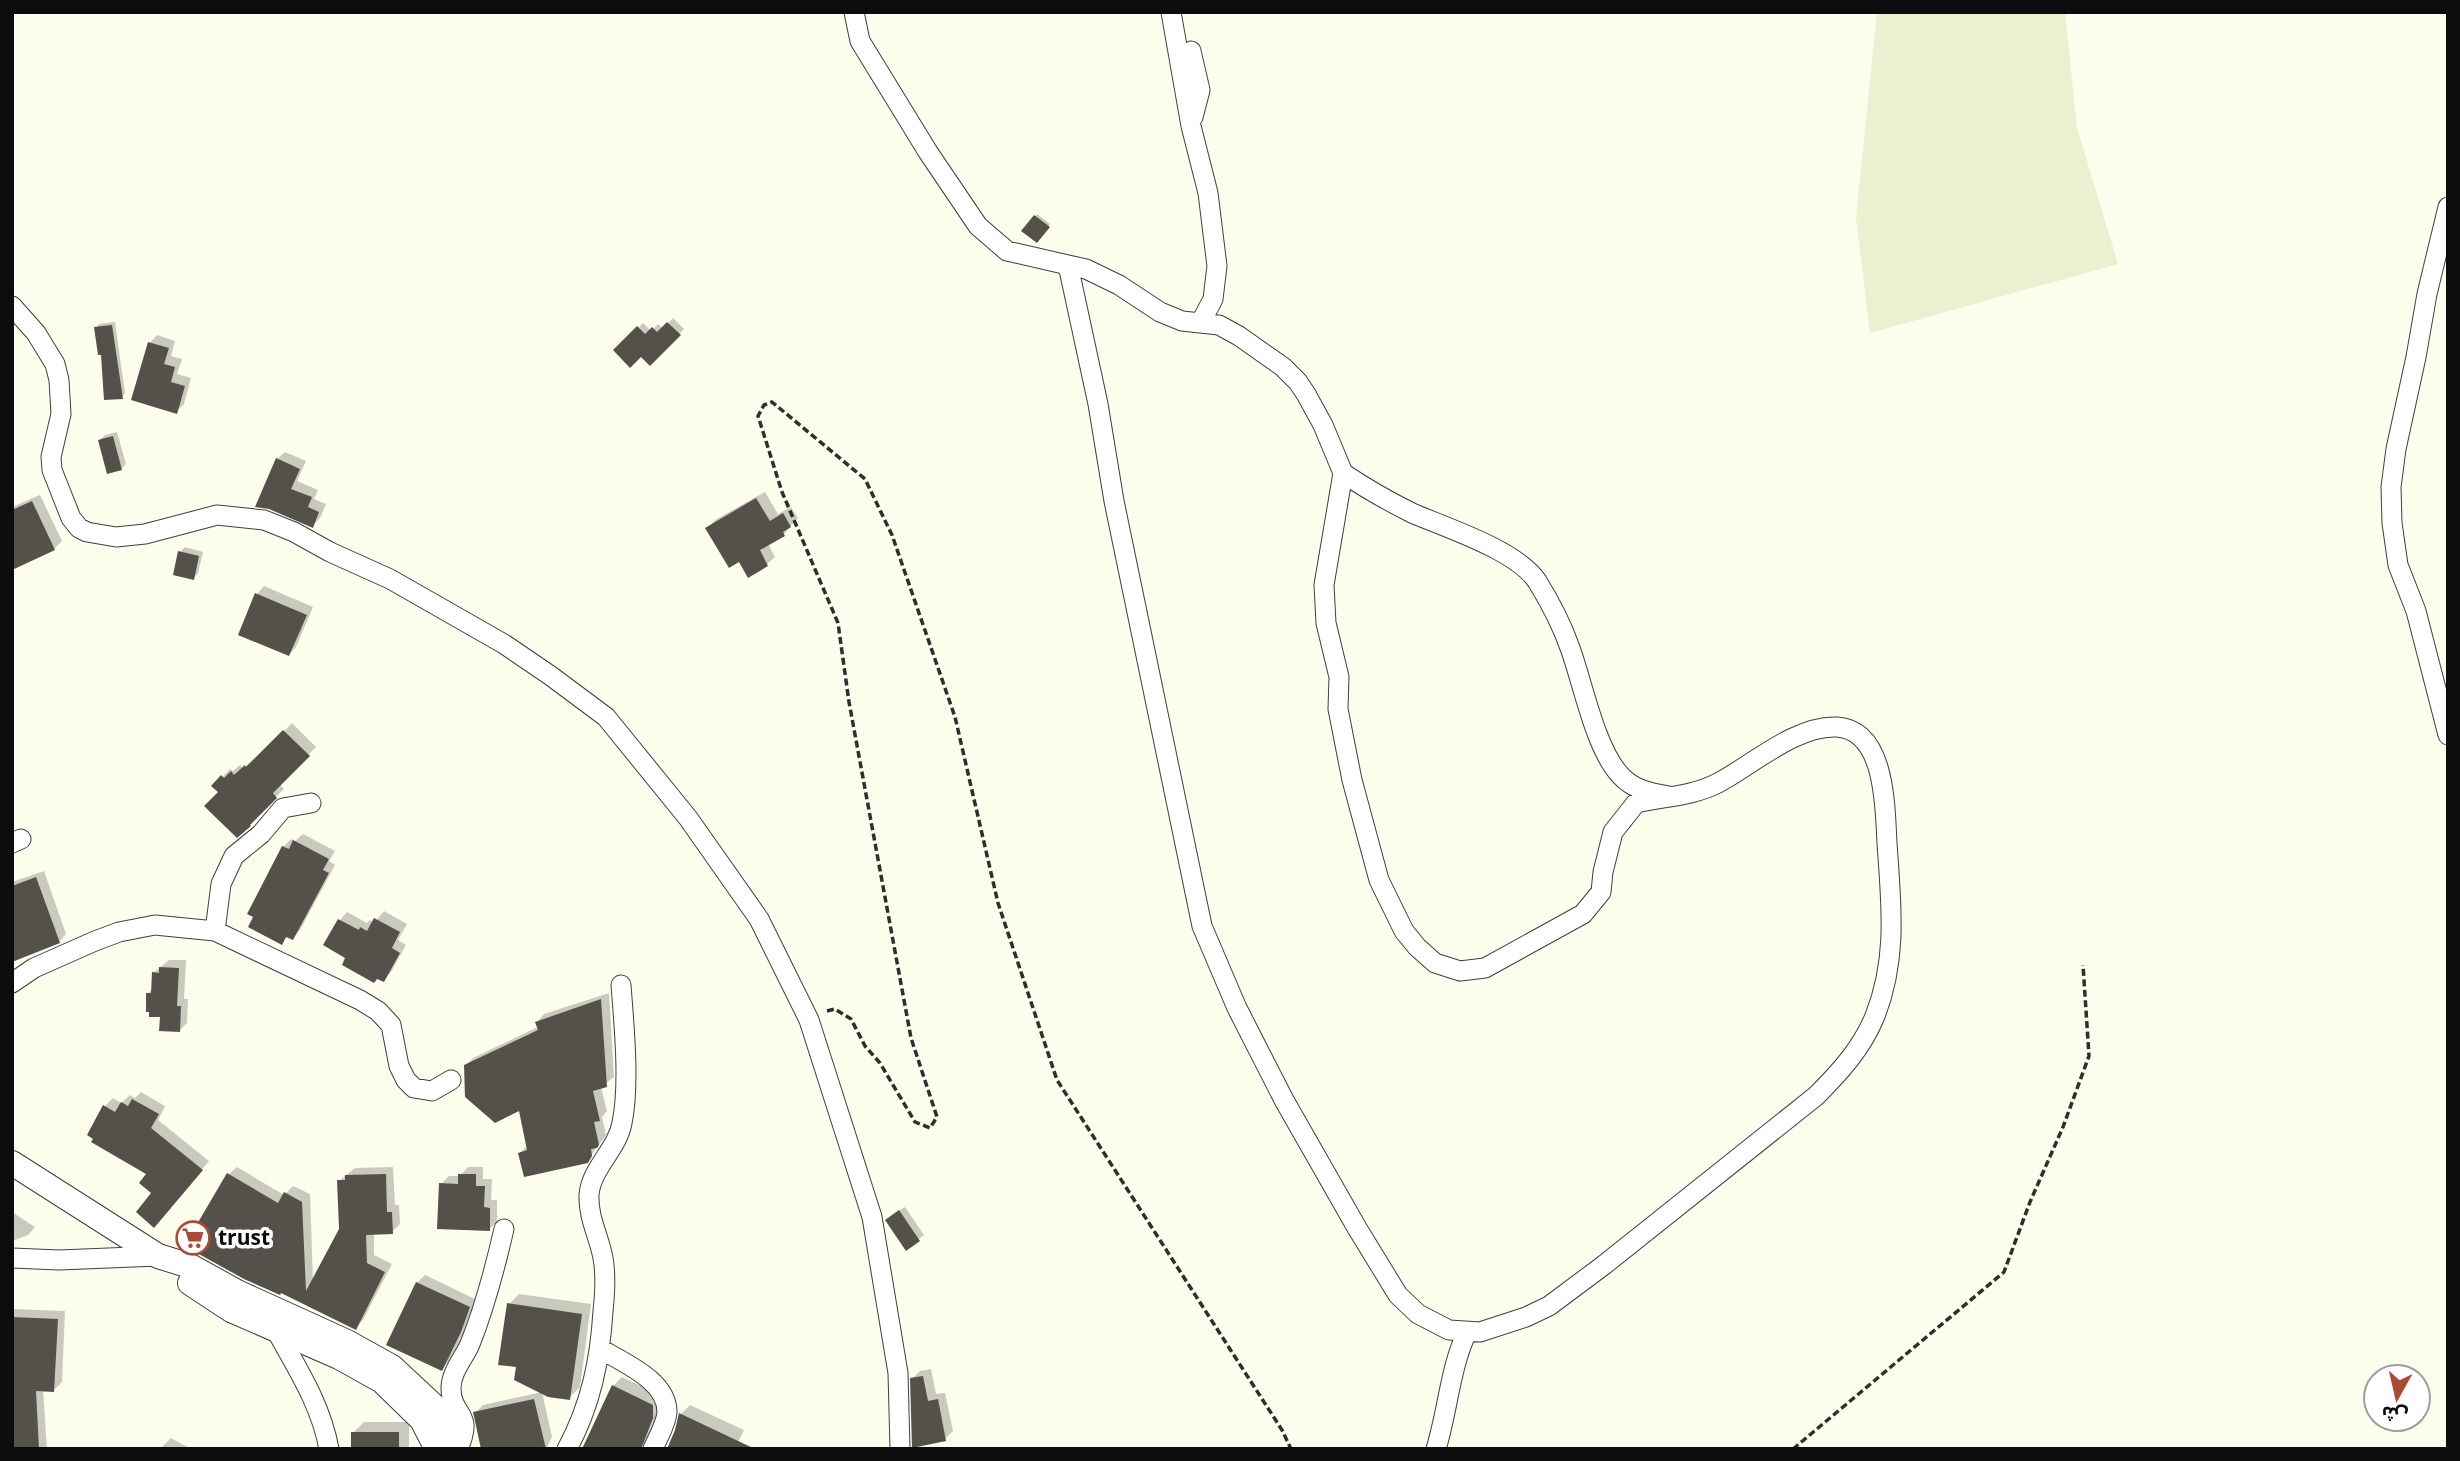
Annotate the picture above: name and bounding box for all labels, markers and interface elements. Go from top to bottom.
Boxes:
place label: trust [218,1216,270,1260]
supermarket icon: trust [174,1219,212,1257]
north arrow [2362,1363,2432,1433]
text: ش [2379,1392,2410,1435]

